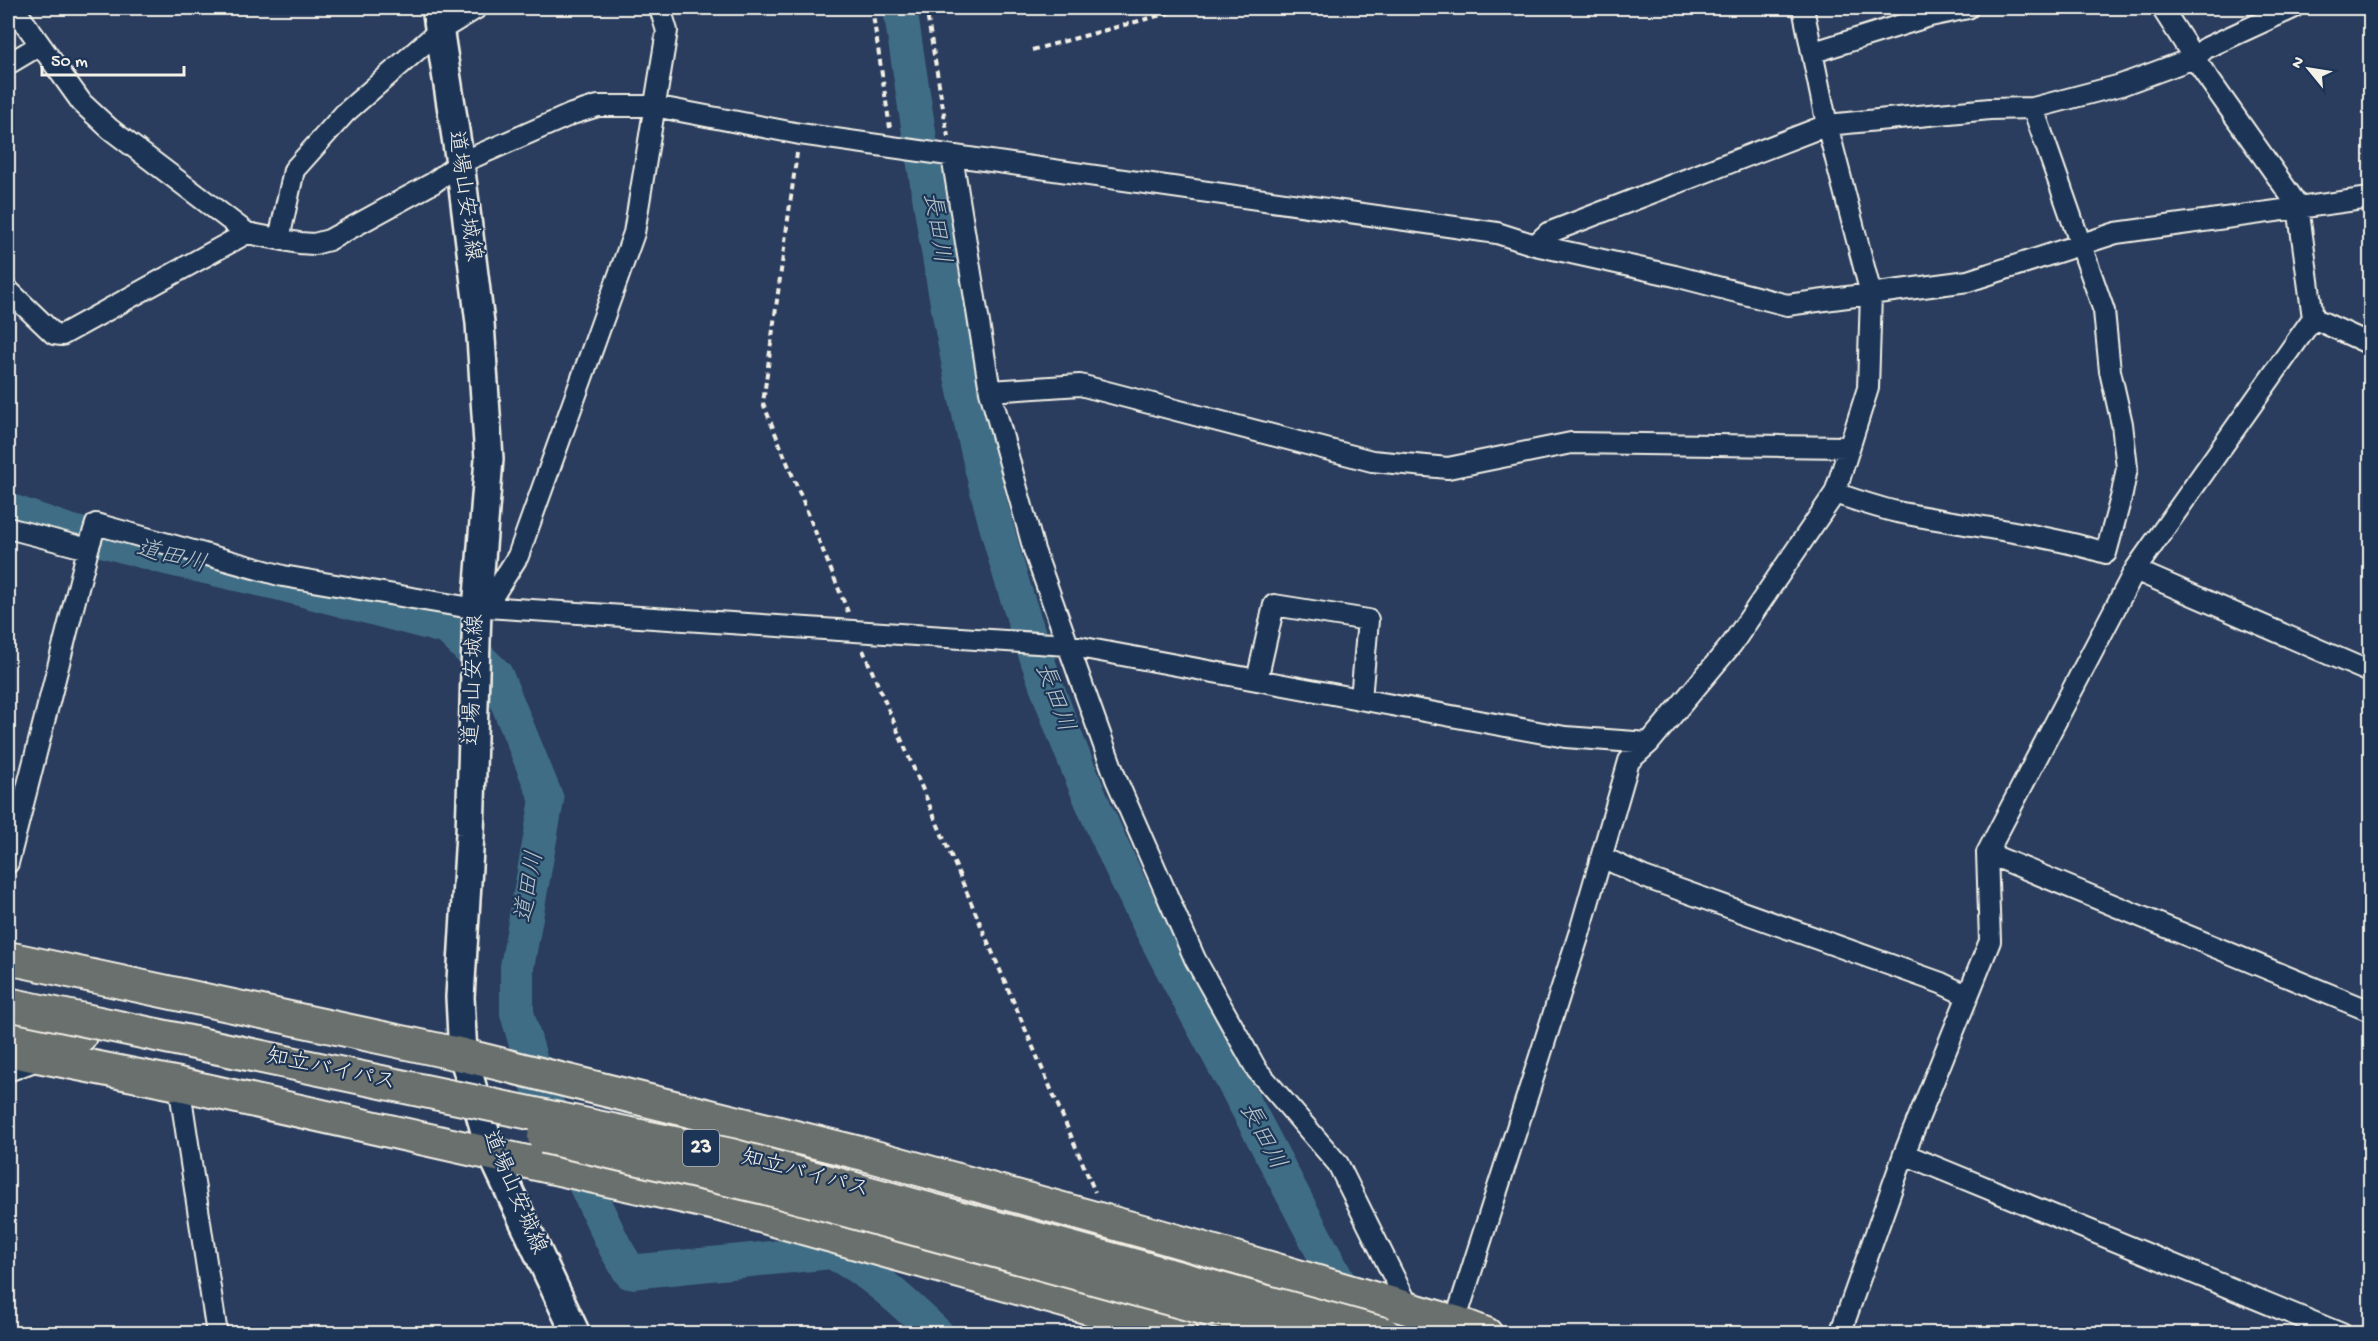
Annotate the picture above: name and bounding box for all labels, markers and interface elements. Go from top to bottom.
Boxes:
scale bar [42,39,184,77]
north arrow [2279,39,2339,99]
text: 50 m [51,52,88,73]
text: N [2288,54,2310,73]
street label: 道場山安城線 [441,129,486,263]
water label: 長田川 [915,190,955,266]
water label: 道田川 [133,534,210,581]
street label: 道場山安城線 [459,614,490,746]
water label: 長田川 [1027,659,1079,737]
water label: 道田川 [509,849,552,925]
street label: 知立バイパス [264,1044,398,1097]
water label: 長田川 [1231,1098,1291,1176]
street label: 道場山安城線 [475,1127,552,1259]
road number: 23 [683,1130,719,1166]
street label: 知立バイパス [738,1144,872,1205]

